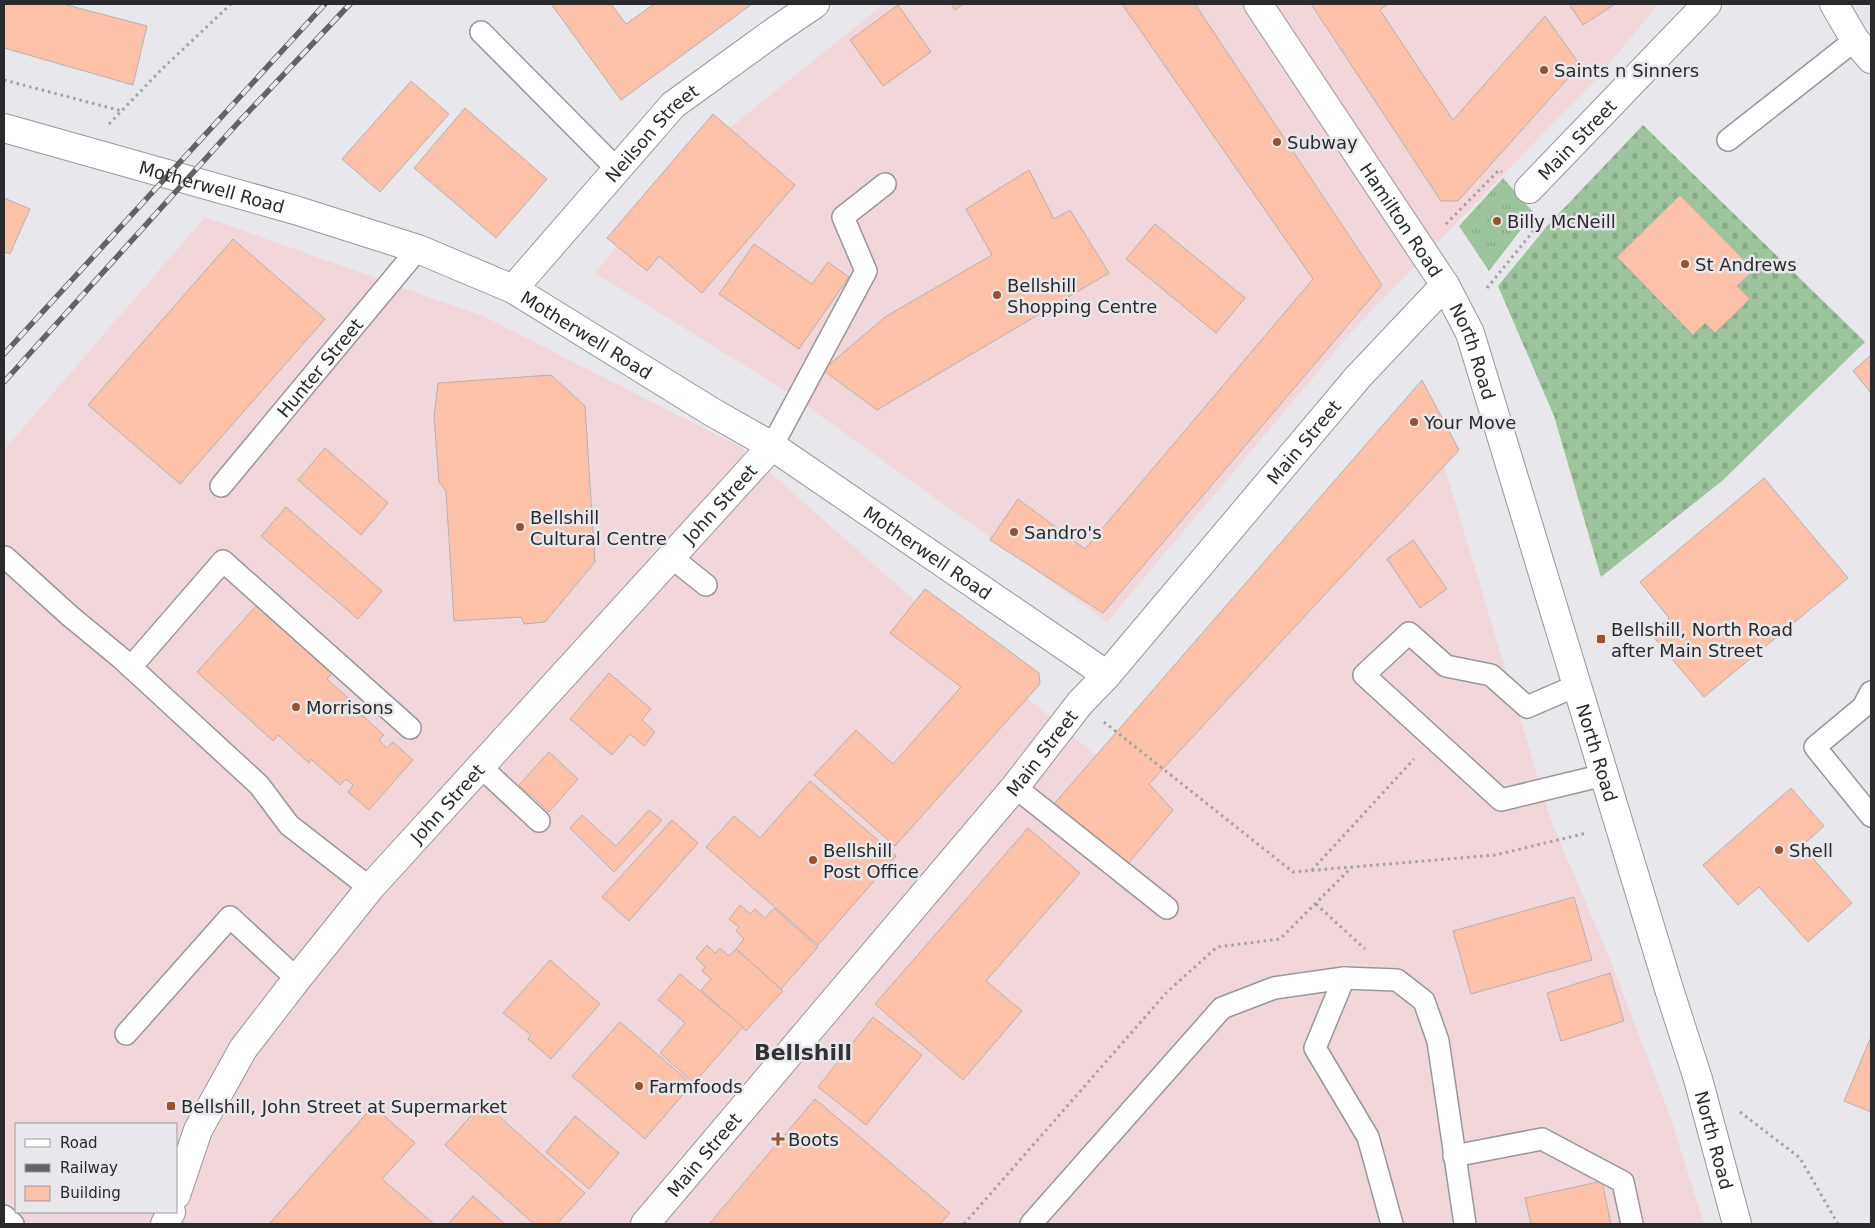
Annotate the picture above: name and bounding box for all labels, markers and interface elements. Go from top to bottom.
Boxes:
place label: Saints n Sinners [1554,60,1699,81]
marker: Saints n Sinners [1538,64,1550,76]
street label: Neilson Street [601,80,702,186]
street label: Main Street [1533,95,1620,184]
place label: Subway [1287,132,1358,153]
marker: Subway [1271,136,1283,148]
street label: Motherwell Road [137,156,287,217]
street label: Hamilton Road [1356,159,1447,281]
place label: Billy McNeill [1507,211,1616,232]
marker: Billy McNeill [1491,215,1503,227]
place label: St Andrews [1695,254,1797,275]
marker: St Andrews [1679,258,1691,270]
place label: Bellshill Shopping Centre [1007,275,1157,317]
street label: Motherwell Road [517,286,656,383]
marker: Bellshill Shopping Centre [991,289,1003,301]
street label: North Road [1446,299,1500,402]
street label: Hunter Street [272,314,367,421]
street label: Main Street [1262,395,1345,488]
place label: Your Move [1423,412,1516,433]
marker: Your Move [1408,416,1420,428]
street label: John Street [678,460,761,548]
street label: Motherwell Road [860,501,996,604]
place label: Bellshill Cultural Centre [530,507,667,549]
marker: Bellshill Cultural Centre [514,521,526,533]
place label: Sandro's [1024,522,1102,543]
marker: Sandro's [1008,526,1020,538]
place label: Bellshill, North Road after Main Street [1611,619,1793,661]
marker: Bellshill, North Road after Main Street [1595,633,1607,645]
place label: Morrisons [306,697,393,718]
marker: Morrisons [290,701,302,713]
street label: North Road [1572,701,1622,804]
street label: Main Street [1002,705,1082,800]
street label: John Street [405,759,488,848]
place label: Bellshill Post Office [823,840,919,882]
place label: Shell [1789,840,1833,861]
marker: Shell [1773,844,1785,856]
marker: Bellshill Post Office [807,854,819,866]
district label: Bellshill [754,1040,852,1065]
place label: Farmfoods [649,1076,743,1097]
marker: Farmfoods [633,1080,645,1092]
street label: North Road [1691,1088,1738,1192]
place label: Bellshill, John Street at Supermarket [181,1096,507,1117]
marker: Bellshill, John Street at Supermarket [165,1100,177,1112]
street label: Main Street [662,1108,745,1201]
legend [15,1123,178,1213]
place label: Boots [788,1129,839,1150]
marker: Boots [772,1133,784,1145]
text: Road [60,1134,98,1152]
text: Railway [60,1159,118,1177]
text: Building [60,1184,121,1202]

